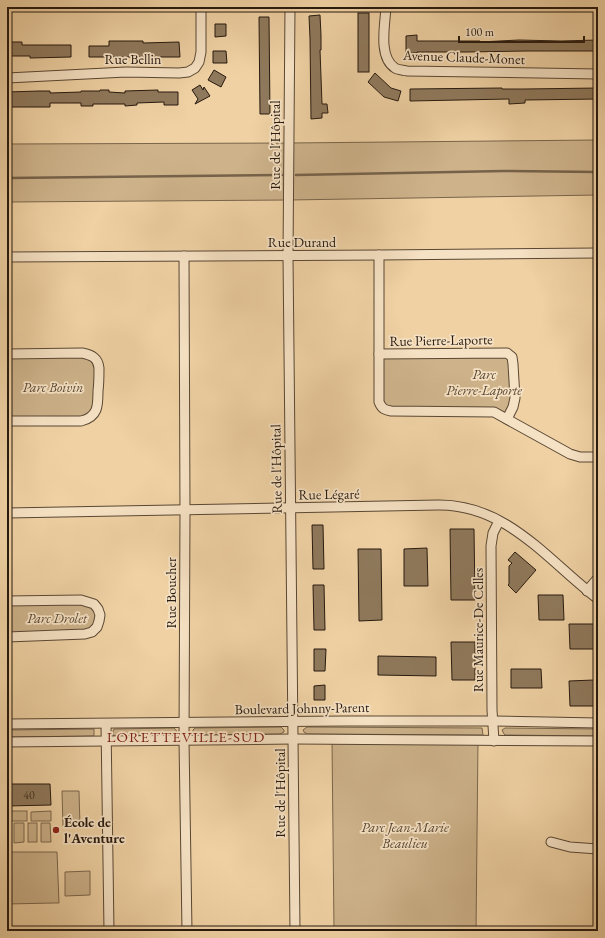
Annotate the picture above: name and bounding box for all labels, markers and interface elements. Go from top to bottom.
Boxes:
scale bar [459,18,584,44]
text: 100 m [465,24,495,40]
street label: Avenue Claude-Monet [402,46,526,68]
street label: Rue Bellin [105,50,162,68]
street label: Rue de l'Hôpital [266,100,284,190]
street label: Rue Durand [268,233,337,251]
street label: Rue Pierre-Laporte [389,330,493,350]
park label: Parc Pierre-Laporte [446,365,522,399]
park label: Parc Boivin [23,378,83,396]
street label: Rue de l'Hôpital [266,423,286,514]
street label: Rue Légaré [298,484,360,504]
street label: Rue Boucher [162,557,180,629]
street label: Rue Maurice-De Celles [469,567,487,692]
park label: Parc Drolet [27,609,88,627]
street label: Boulevard Johnny-Parent [234,698,370,718]
district label: LORETTEVILLE-SUD [107,727,265,746]
street label: Rue de l'Hôpital [271,748,289,838]
house number: 40 [23,787,35,803]
place label: École de l'Aventure [64,813,125,847]
park label: Parc Jean-Marie Beaulieu [361,818,449,852]
marker: École de l'Aventure [51,825,61,835]

